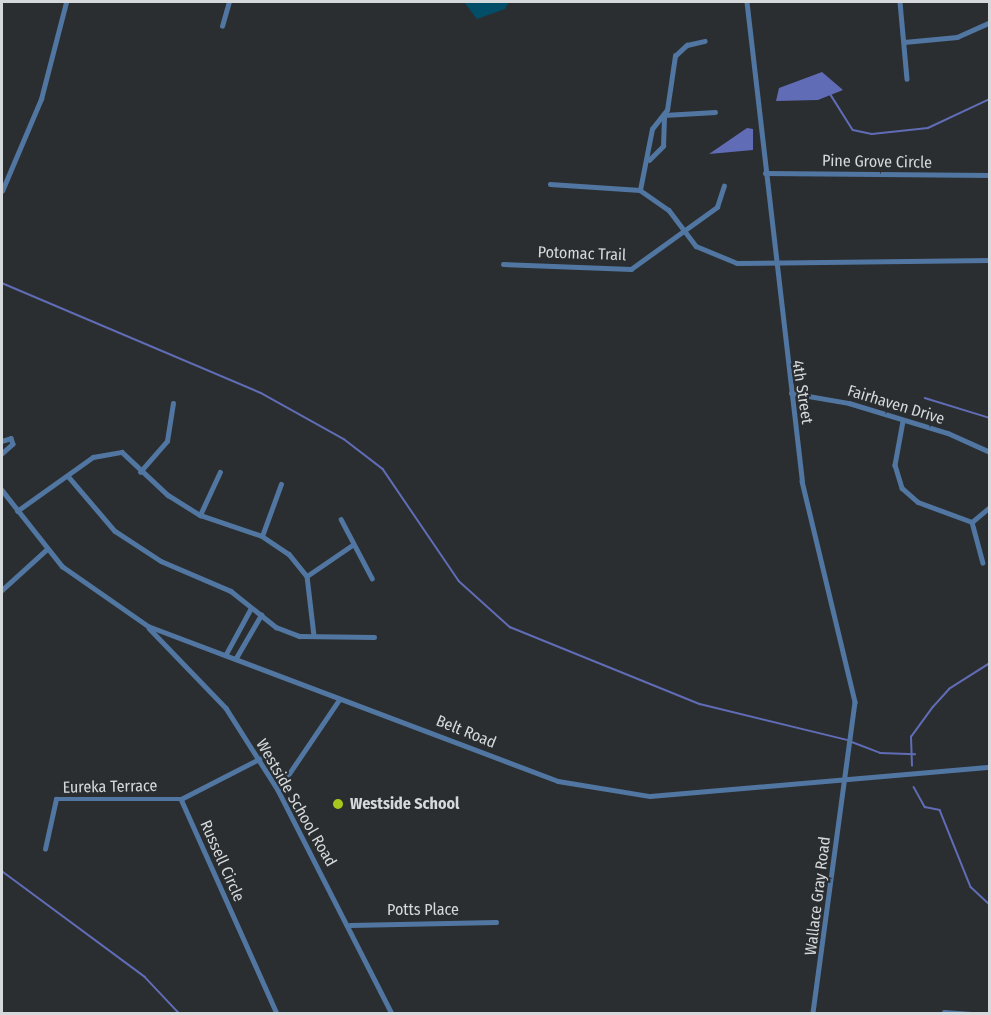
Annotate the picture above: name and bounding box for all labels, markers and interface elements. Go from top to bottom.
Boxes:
street label: Pine Grove Circle [822,151,932,173]
street label: Potomac Trail [537,243,627,265]
street label: 4th Street [787,359,817,425]
street label: Fairhaven Drive [845,381,947,429]
street label: Belt Road [433,711,499,753]
street label: Westside School Road [252,736,340,870]
street label: Eureka Terrace [62,777,158,797]
place label: Westside School [350,794,459,814]
marker: Westside School [331,797,345,811]
street label: Russell Circle [196,817,248,905]
street label: Wallace Gray Road [801,836,835,956]
street label: Potts Place [387,900,459,920]

